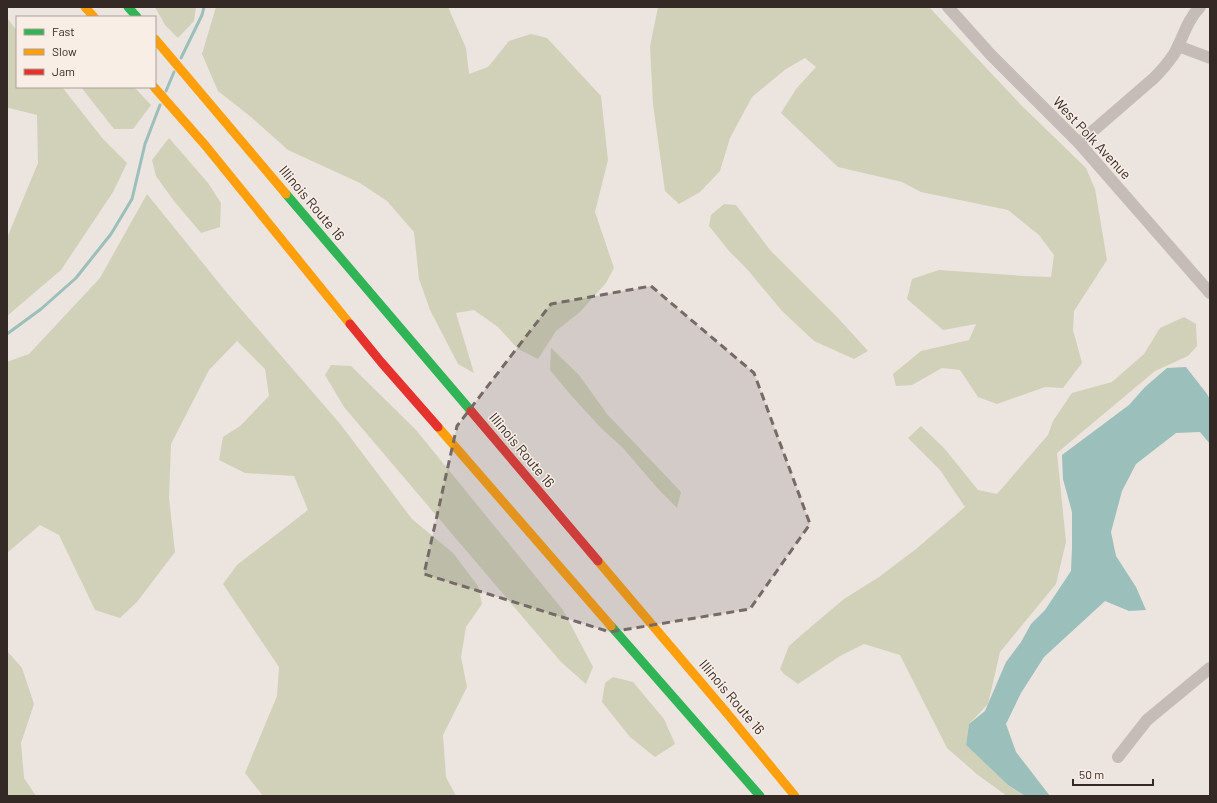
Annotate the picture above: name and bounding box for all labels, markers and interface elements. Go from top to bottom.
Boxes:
legend [16,16,156,88]
text: Fast [52,24,75,38]
text: Slow [52,44,77,58]
text: Jam [52,64,75,78]
street label: West Polk Avenue [1050,93,1135,182]
street label: Illinois Route 16 [276,162,349,244]
street label: Illinois Route 16 [486,409,559,491]
street label: Illinois Route 16 [696,656,769,738]
scale bar [1073,761,1153,787]
text: 50 m [1079,767,1104,781]

